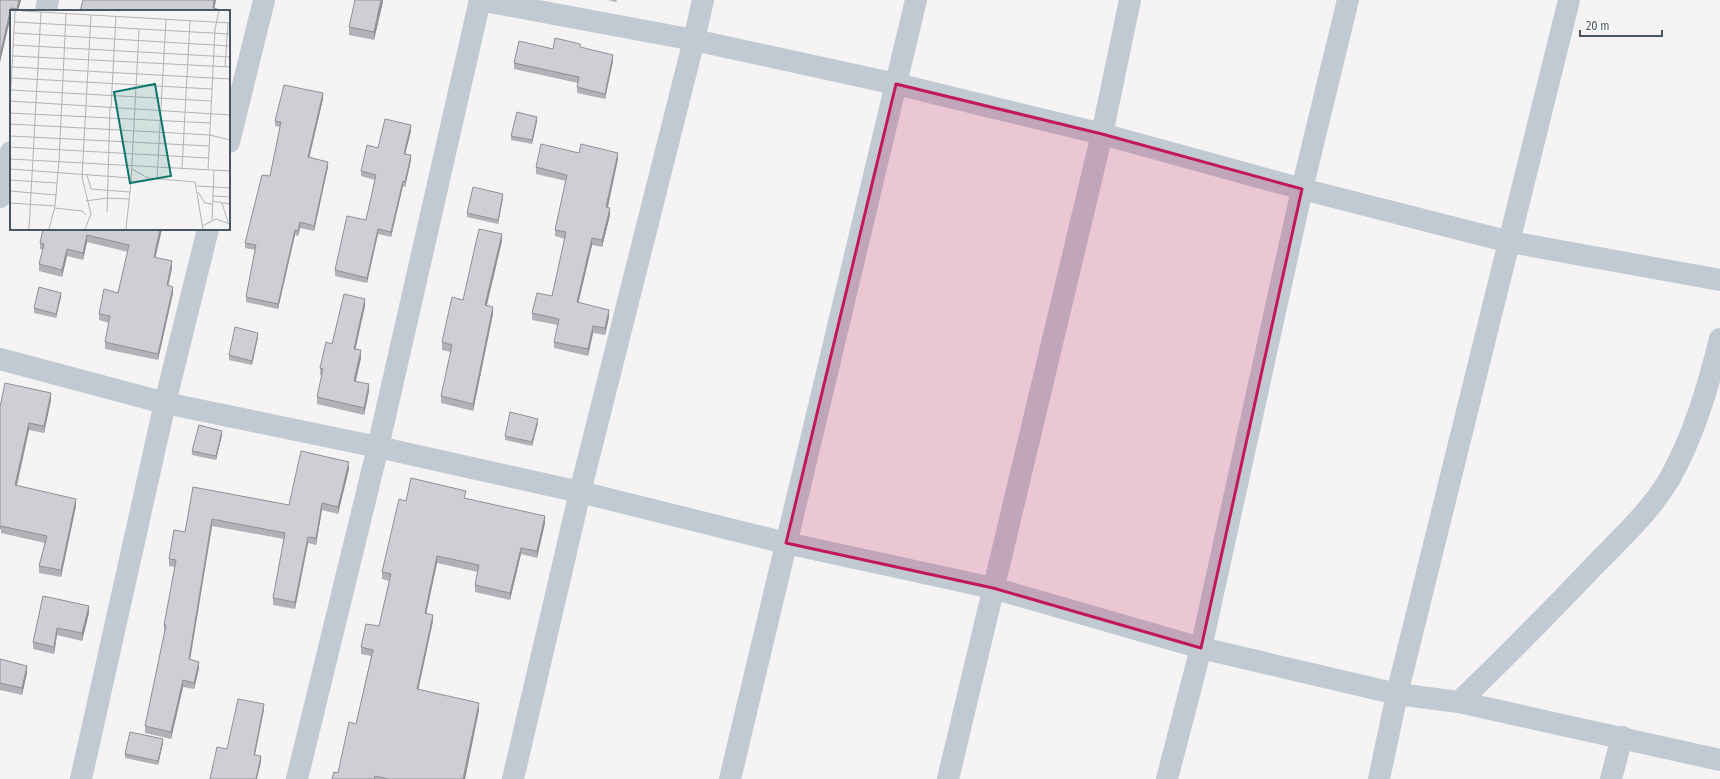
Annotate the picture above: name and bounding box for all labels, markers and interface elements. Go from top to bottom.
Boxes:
inset map [10,10,230,230]
scale bar [1580,12,1662,38]
text: 20 m [1586,19,1610,33]

